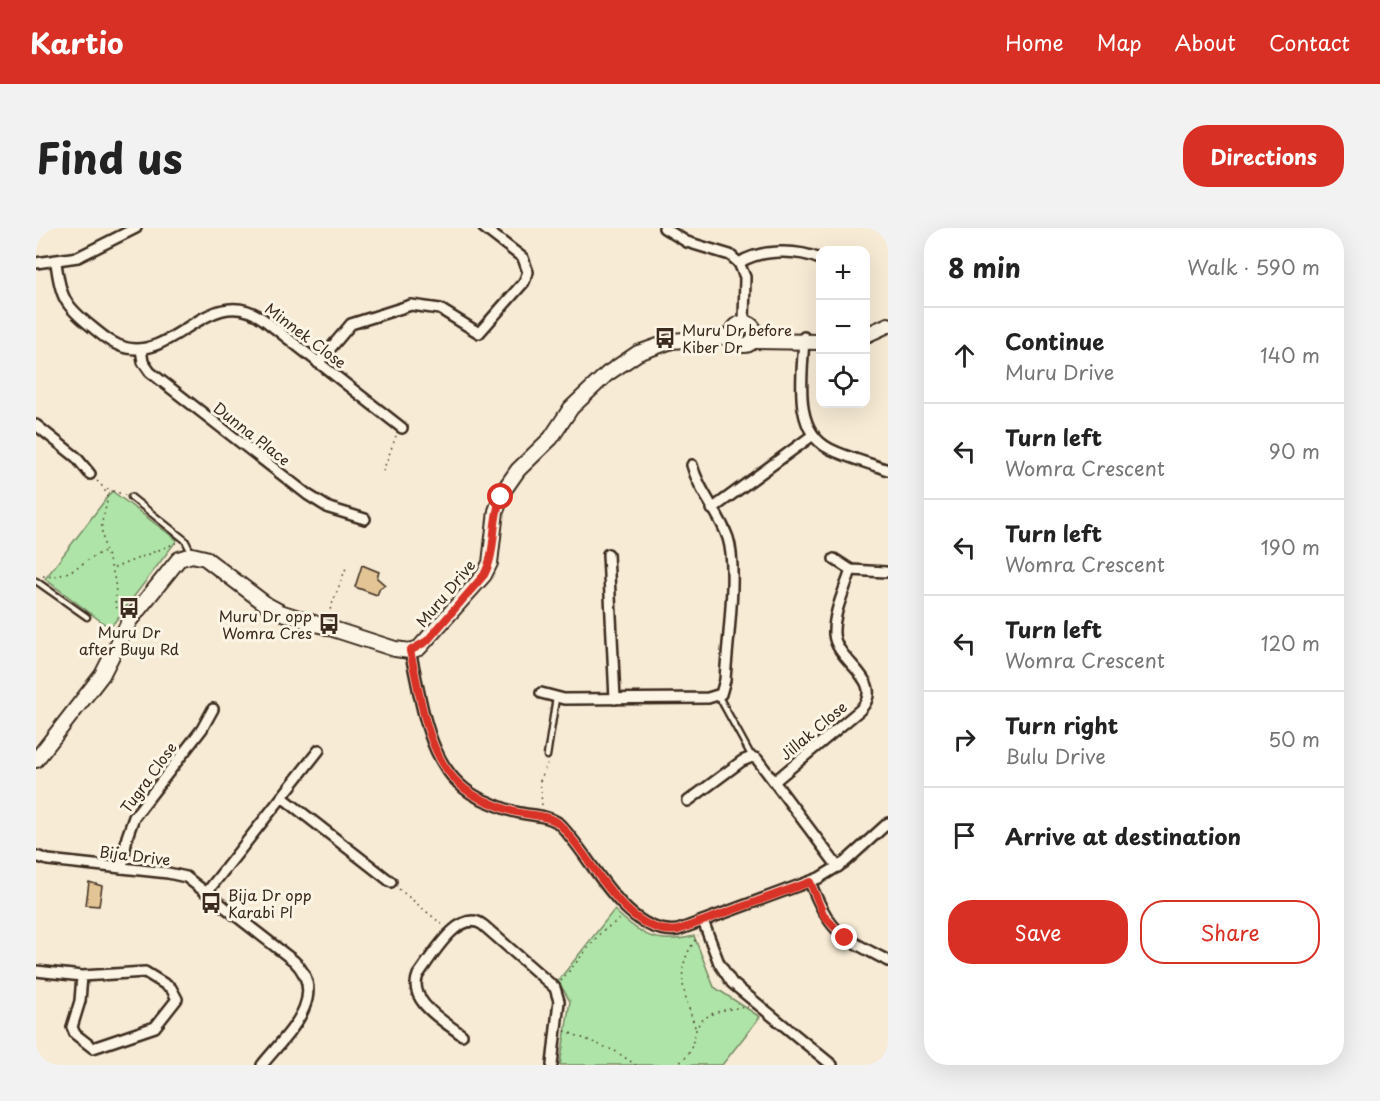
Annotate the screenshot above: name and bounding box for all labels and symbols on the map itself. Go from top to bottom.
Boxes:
street label: Minnek Close [260,297,352,373]
place label: Muru Dr before Kiber Dr [682,318,792,358]
bus stop icon: Muru Dr before Kiber Dr [653,326,677,350]
street label: Dunna Place [209,396,295,470]
route start [487,483,513,509]
street label: Muru Drive [410,554,480,632]
bus stop icon: Muru Dr after Buyu Rd [117,596,141,620]
place label: Muru Dr opp Womra Cres [219,604,312,644]
bus stop icon: Muru Dr opp Womra Cres [317,612,341,636]
place label: Muru Dr after Buyu Rd [79,620,179,660]
street label: Jillak Close [774,695,852,765]
street label: Tugra Close [114,737,182,817]
street label: Bija Drive [98,839,172,871]
place label: Bija Dr opp Karabi Pl [228,883,312,923]
bus stop icon: Bija Dr opp Karabi Pl [199,891,223,915]
route end [831,924,857,950]

